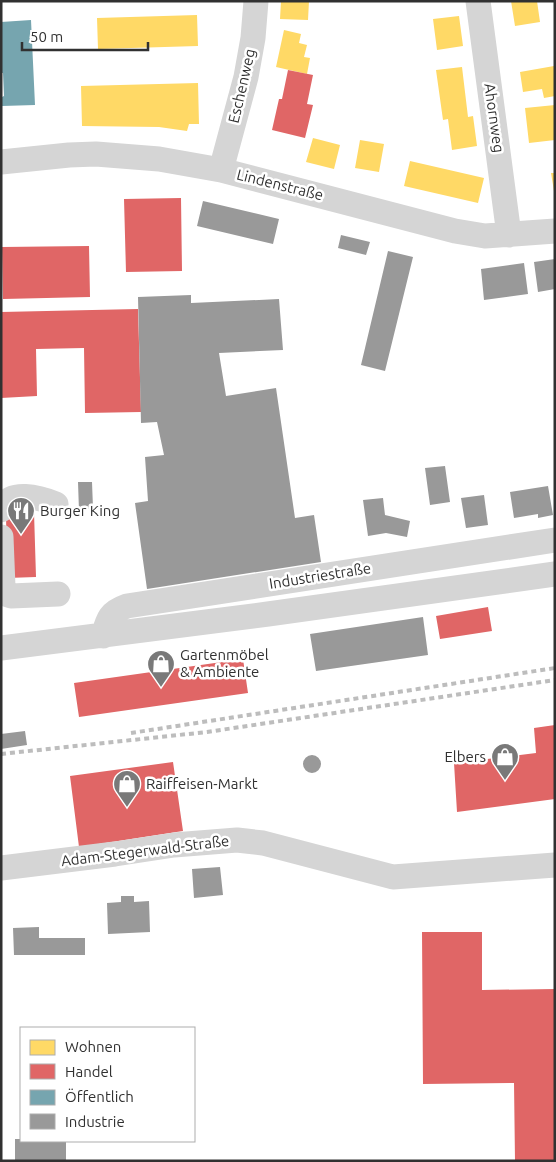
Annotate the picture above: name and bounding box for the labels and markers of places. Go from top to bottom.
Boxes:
restaurant icon: Burger King [6,496,36,535]
place label: Burger King [40,502,120,519]
place label: Gartenmöbel & Ambiente [180,646,269,680]
shop icon: Gartenmöbel & Ambiente [146,649,176,688]
shop icon: Elbers [490,742,520,781]
place label: Elbers [444,748,486,765]
shop icon: Raiffeisen-Markt [112,769,142,808]
place label: Raiffeisen-Markt [146,775,258,792]

